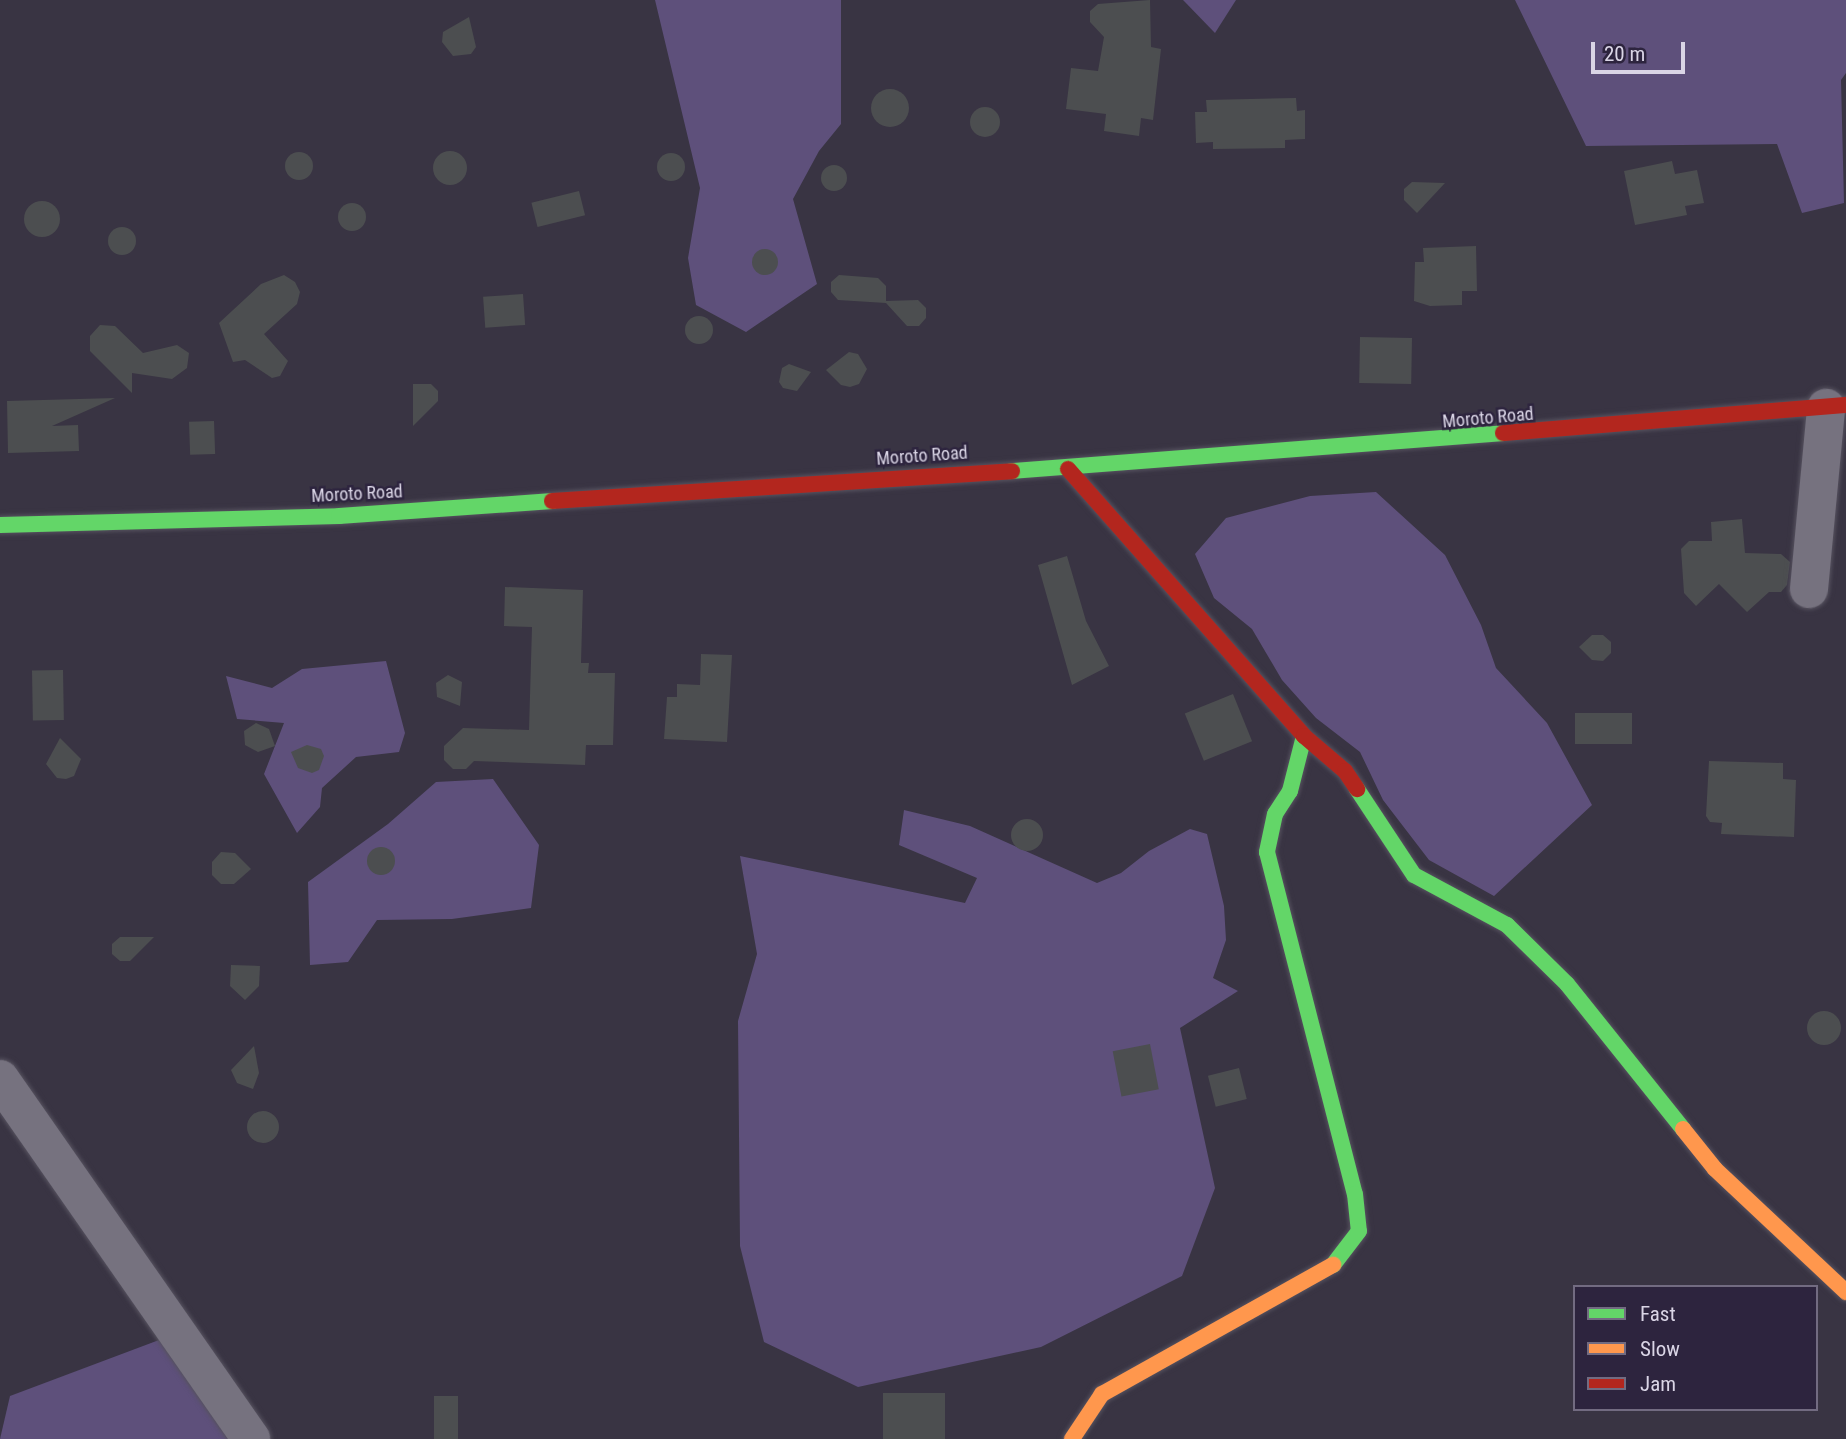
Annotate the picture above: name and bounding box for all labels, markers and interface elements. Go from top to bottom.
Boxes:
scale bar [1594,28,1688,72]
text: 20 m [1604,42,1645,66]
street label: Moroto Road [1442,403,1534,433]
street label: Moroto Road [876,442,968,470]
street label: Moroto Road [311,481,403,507]
legend [1573,1285,1818,1411]
text: Fast [1640,1302,1676,1326]
text: Slow [1640,1337,1680,1361]
text: Jam [1640,1372,1676,1396]

